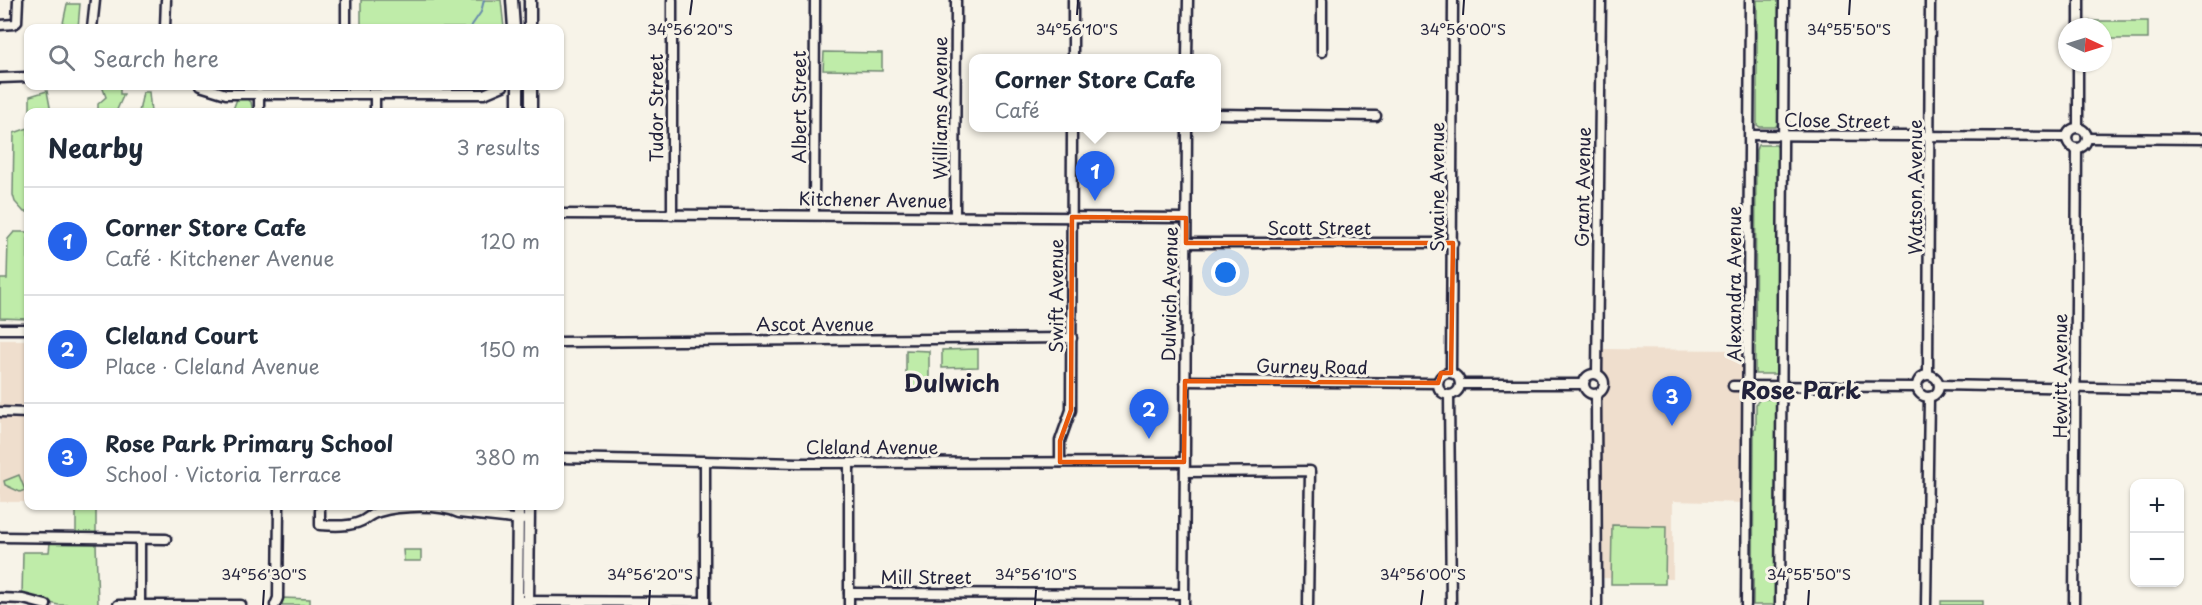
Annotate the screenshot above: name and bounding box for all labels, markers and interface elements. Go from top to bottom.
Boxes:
text: 34°56'20"S [647,17,733,40]
text: 34°56'10"S [1036,17,1118,40]
text: 34°56'00"S [1420,17,1506,40]
text: 34°55'50"S [1807,17,1891,40]
north arrow [2058,18,2112,72]
search box [24,24,564,90]
street label: Williams Avenue [926,36,953,180]
icon: search [45,41,78,74]
text: Search here [93,41,219,74]
street label: Albert Street [785,50,812,164]
street label: Tudor Street [642,54,669,162]
popup [969,54,1221,132]
text: Corner Store Cafe [994,62,1196,95]
text: Café [994,95,1040,125]
street label: Close Street [1784,106,1890,134]
street label: Watson Avenue [1901,119,1928,255]
street label: Swaine Avenue [1423,122,1450,252]
street label: Grant Avenue [1567,126,1597,247]
text: Nearby [48,128,143,167]
text: 3 results [457,132,540,162]
pin: 1 [1076,152,1114,201]
street label: Kitchener Avenue [798,184,948,214]
street label: Alexandra Avenue [1720,206,1747,362]
text: Corner Store Cafe [105,210,306,243]
street label: Scott Street [1267,214,1371,241]
text: 1 [63,226,72,256]
text: 120 m [481,226,540,256]
street label: Dulwich Avenue [1154,226,1184,362]
street label: Swift Avenue [1042,238,1069,353]
text: Café · Kitchener Avenue [105,243,334,273]
your location [1211,258,1240,287]
street label: Ascot Avenue [756,310,874,337]
street label: Hewitt Avenue [2046,313,2073,439]
text: Cleland Court [105,318,259,351]
text: 2 [60,334,75,364]
text: 150 m [480,334,540,364]
text: Place · Cleland Avenue [105,351,320,381]
street label: Gurney Road [1256,352,1368,380]
district label: Dulwich [904,364,1000,400]
district label: Rose Park [1741,371,1861,407]
pin: 3 [1652,376,1692,426]
pin: 2 [1130,390,1168,439]
text: Rose Park Primary School [105,426,393,459]
street label: Cleland Avenue [806,433,938,460]
text: 3 [61,442,74,472]
text: 380 m [474,442,540,472]
text: School · Victoria Terrace [105,459,341,489]
map controls [2130,479,2184,587]
button: + [2130,479,2184,533]
button: − [2130,533,2184,587]
text: 34°56'30"S [221,562,307,585]
text: 34°56'20"S [607,562,693,585]
text: 34°56'10"S [995,562,1077,585]
text: 34°56'00"S [1380,562,1466,585]
text: 34°55'50"S [1767,562,1851,585]
street label: Mill Street [880,563,972,590]

